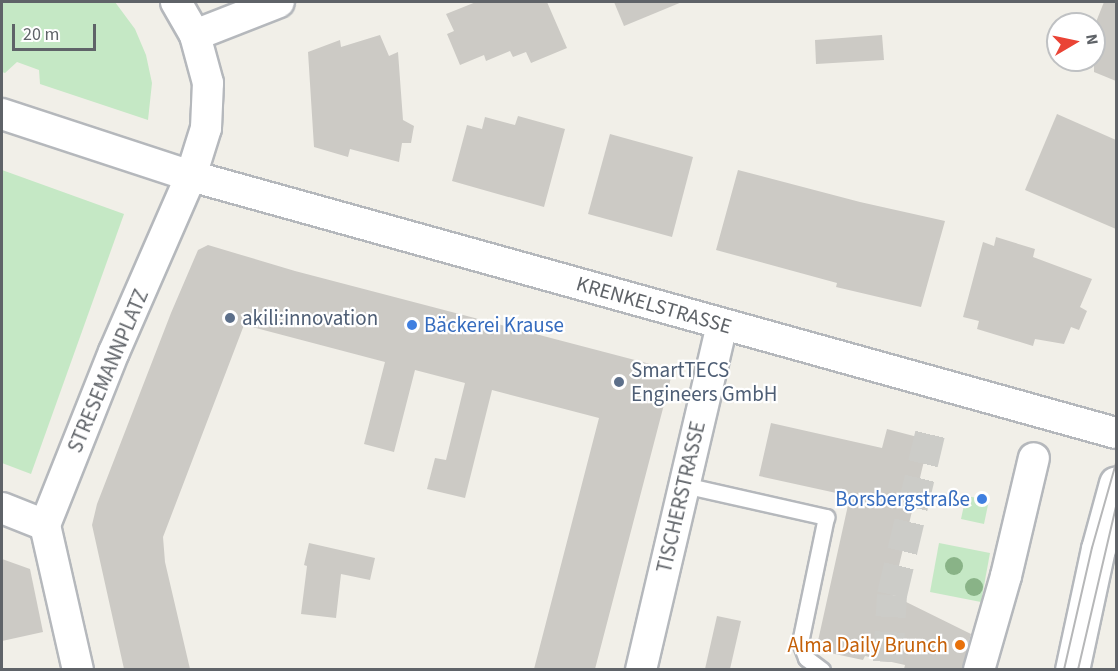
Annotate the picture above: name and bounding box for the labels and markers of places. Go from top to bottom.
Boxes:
place label: akili:innovation [242,305,378,331]
marker: akili:innovation [223,311,237,325]
place label: Bäckerei Krause [424,312,564,338]
marker: Bäckerei Krause [405,318,419,332]
place label: SmartTECS Engineers GmbH [631,357,778,407]
marker: SmartTECS Engineers GmbH [612,375,626,389]
place label: Borsbergstraße [835,486,970,512]
marker: Borsbergstraße [975,492,989,506]
place label: Alma Daily Brunch [787,632,948,658]
marker: Alma Daily Brunch [953,638,967,652]

